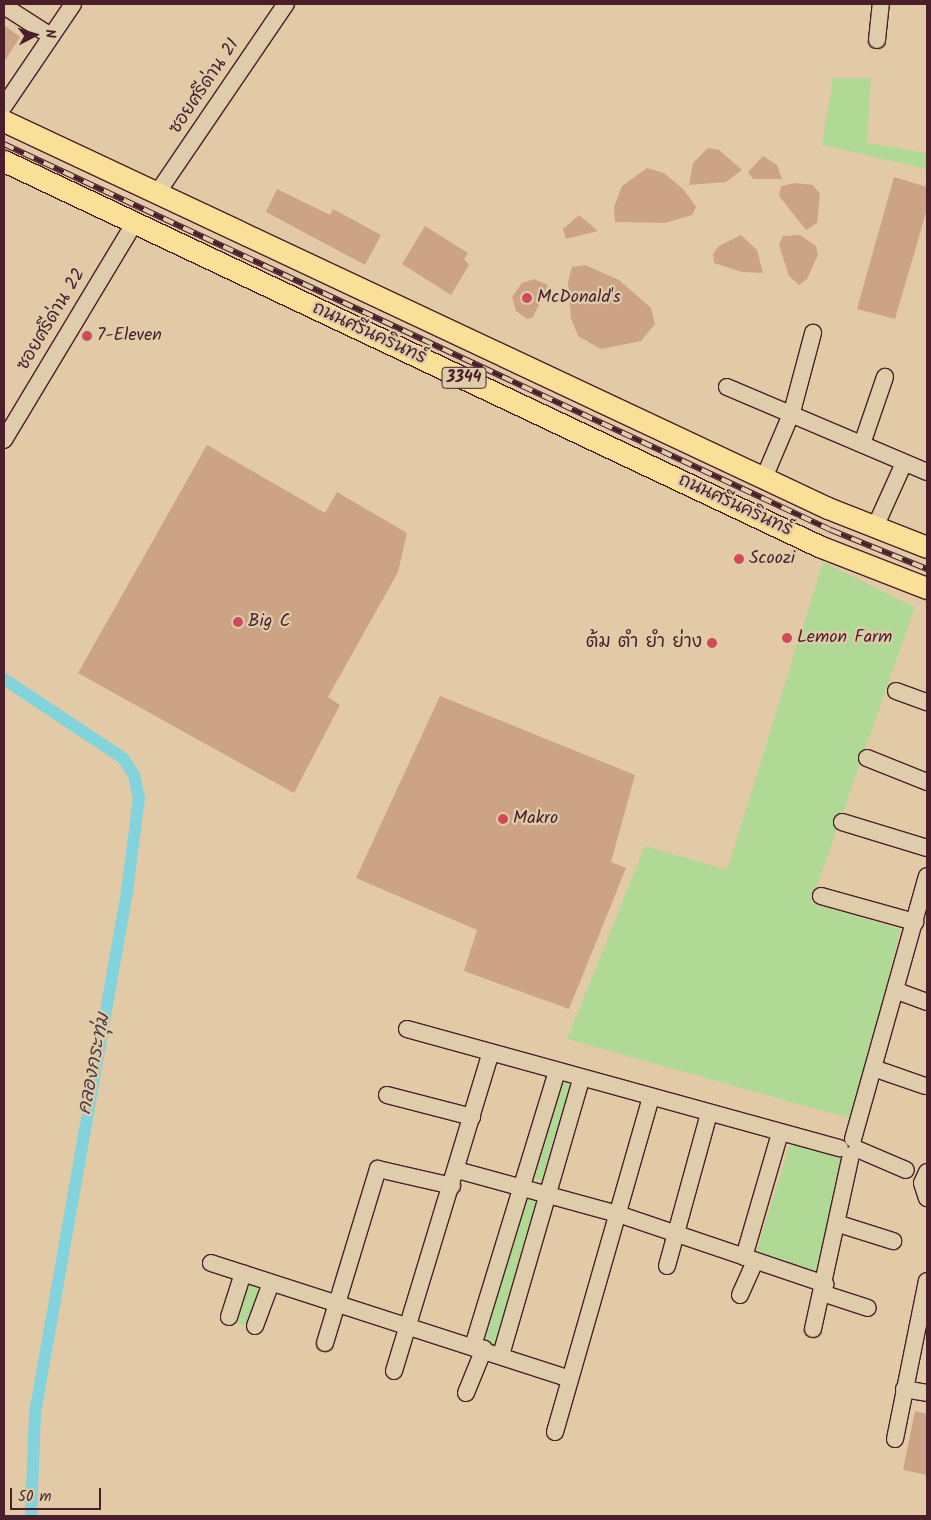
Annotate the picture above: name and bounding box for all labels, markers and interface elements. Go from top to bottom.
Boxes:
north arrow [10,10,60,60]
text: N [39,28,61,39]
street label: ซอยศรีด่าน 21 [165,35,245,139]
street label: ซอยศรีด่าน 22 [13,265,91,375]
place label: McDonald's [537,287,621,309]
marker: McDonald's [521,292,533,304]
street label: ถนนศรีนครินทร์ [309,298,429,370]
place label: 7-Eleven [97,325,162,347]
marker: 7-Eleven [81,330,93,342]
road number: 3344 [442,364,486,392]
street label: ถนนศรีนครินทร์ [675,470,795,542]
place label: Scoozi [749,548,795,570]
marker: Scoozi [733,553,745,565]
place label: Big C [248,611,290,633]
marker: Big C [232,616,244,628]
place label: Lemon Farm [797,627,892,649]
place label: ต้ม ตำ ยำ ย่าง [586,632,702,654]
marker: Lemon Farm [781,632,793,644]
marker: ต้ม ตำ ยำ ย่าง [706,637,718,649]
place label: Makro [513,808,558,830]
marker: Makro [497,813,509,825]
water label: คลองกระทุ่ม [74,1011,116,1117]
scale bar [12,1478,104,1510]
text: 50 m [18,1485,52,1509]

